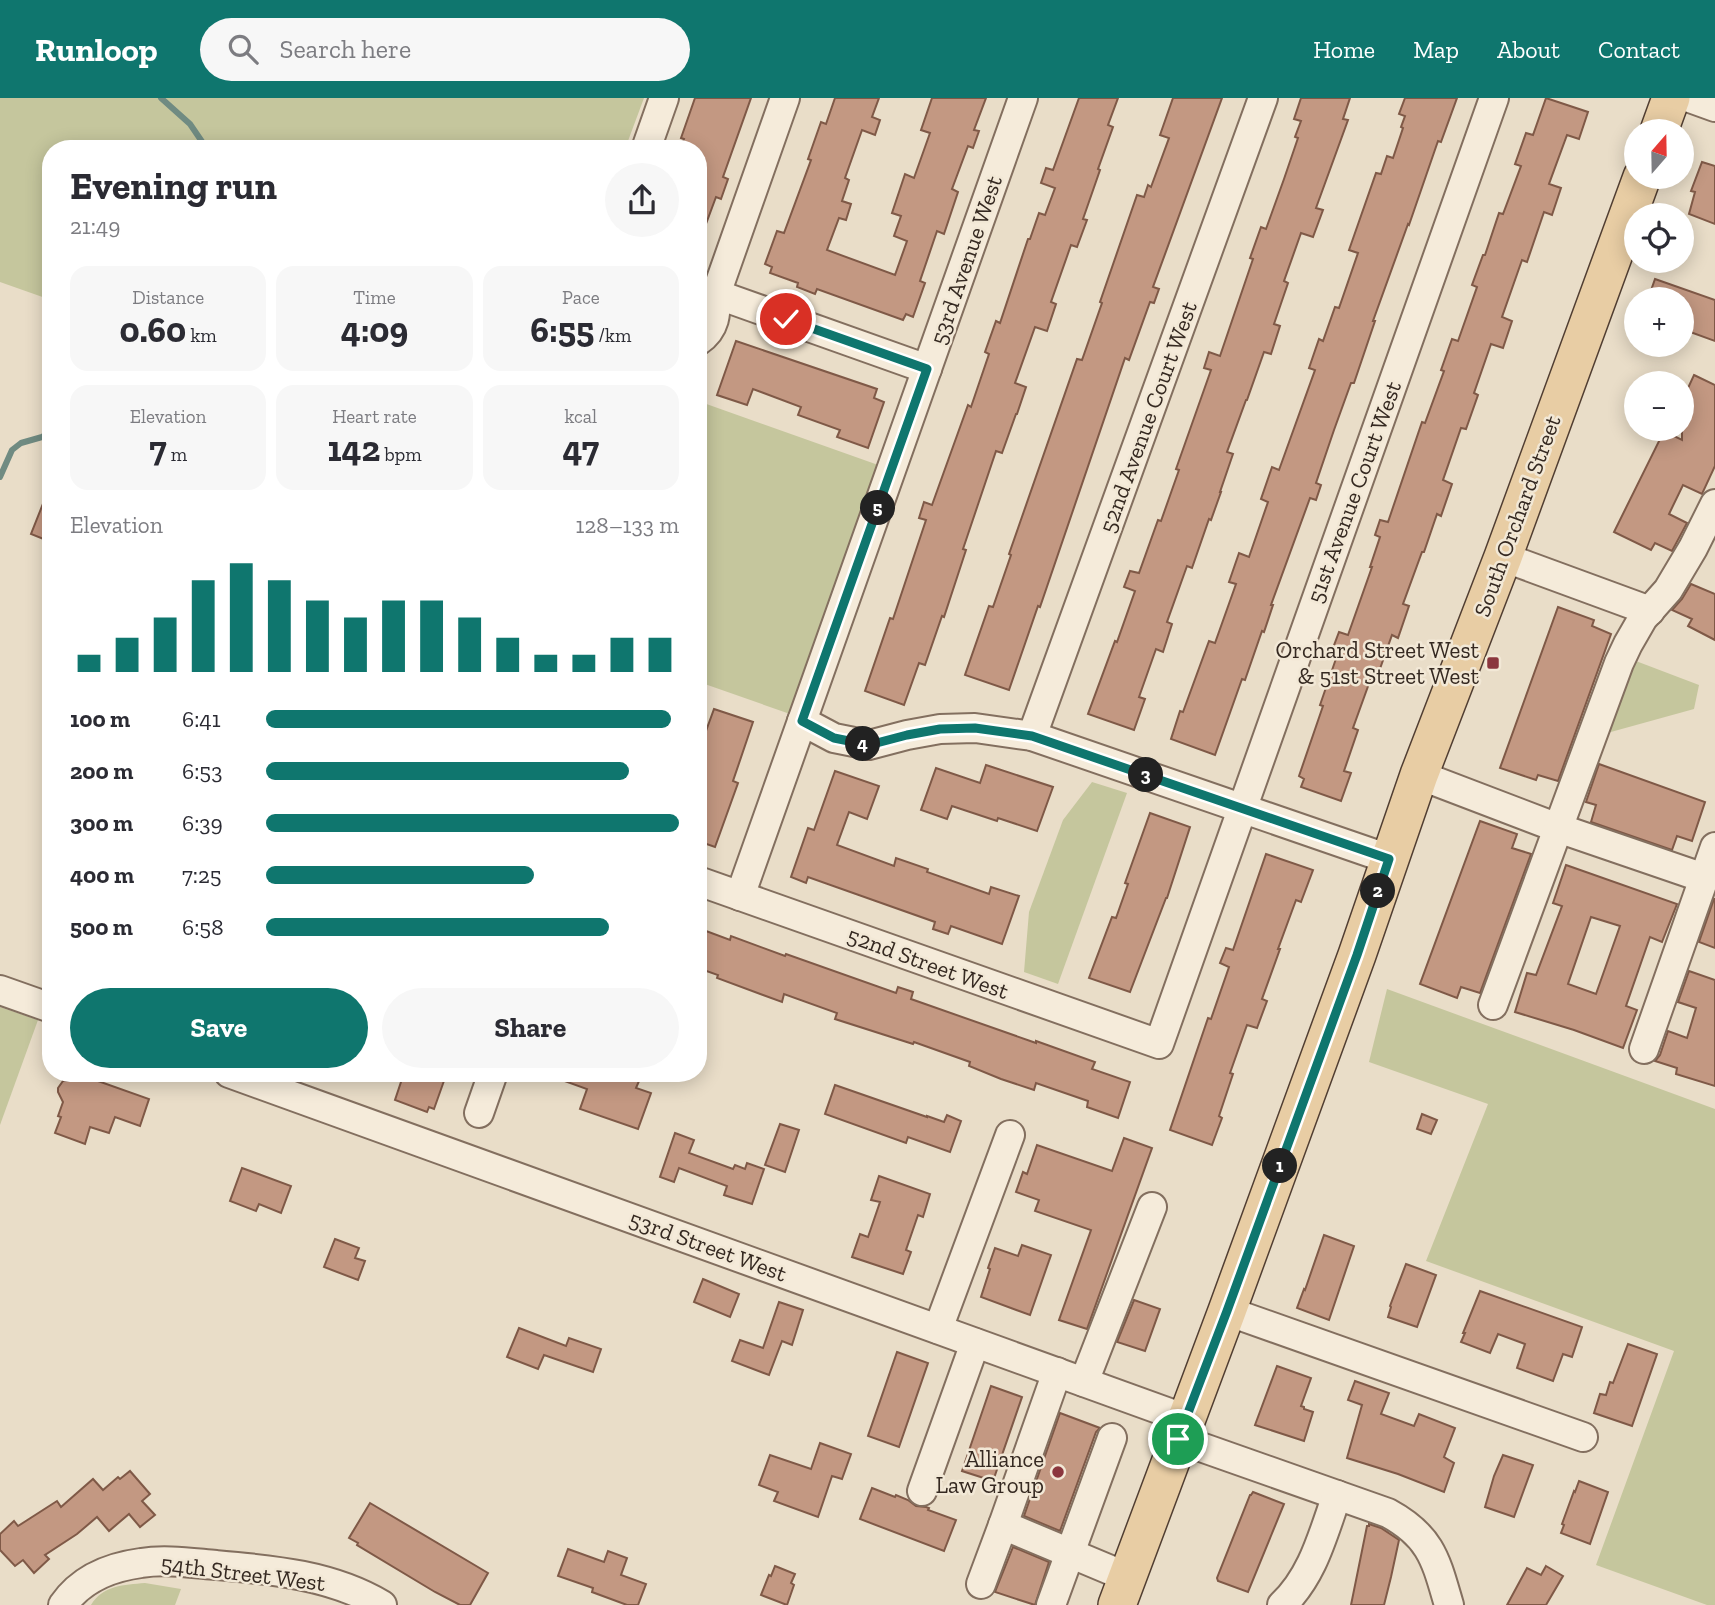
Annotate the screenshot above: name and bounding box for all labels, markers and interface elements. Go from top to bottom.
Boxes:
search box [200,18,690,81]
text: Runloop [35,30,158,69]
icon: search [224,30,262,68]
text: Search here [280,33,411,65]
text: Home [1313,35,1375,64]
text: Map [1413,35,1459,64]
text: About [1497,35,1560,64]
text: Contact [1598,35,1680,64]
north arrow [1624,119,1694,189]
map controls [1624,119,1694,441]
text: Evening run [70,163,277,209]
button: share [605,163,679,237]
street label: 53rd Avenue West [924,171,1008,348]
button: locate [1624,203,1694,273]
text: 21:49 [70,212,120,240]
text: Distance [132,286,204,309]
text: Time [353,286,396,309]
text: Pace [562,286,600,309]
button: + [1624,287,1694,357]
pin [756,289,816,349]
street label: 52nd Avenue Court West [1093,297,1203,536]
icon: check [767,300,805,338]
text: 0.60 [120,309,186,351]
text: 4:09 [341,309,408,351]
text: 6:55 [530,309,594,351]
text: km [186,324,217,347]
text: /km [594,324,631,347]
button: − [1624,371,1694,441]
street label: 51st Avenue Court West [1301,377,1407,607]
text: Elevation [130,405,207,428]
text: Heart rate [332,405,417,428]
text: kcal [565,405,597,428]
street label: South Orchard Street [1467,411,1567,621]
text: 7 [149,428,166,470]
text: 142 [327,428,380,470]
text: 47 [563,428,599,470]
text: m [166,443,187,466]
text: bpm [380,443,422,466]
pin: 5 [860,490,896,526]
text: 5 [873,496,882,519]
text: Elevation [70,511,163,539]
text: 128–133 m [576,511,679,539]
place label: Orchard Street West & 51st Street West [1276,636,1479,690]
marker: Orchard Street West & 51st Street West [1485,655,1501,671]
text: 100 m [70,705,130,733]
text: 6:41 [182,705,221,733]
pin: 4 [846,726,880,762]
text: 4 [857,732,868,755]
text: 200 m [70,757,133,785]
text: 6:53 [182,757,222,785]
pin: 3 [1128,758,1164,792]
text: 3 [1140,763,1151,786]
text: 300 m [70,809,133,837]
text: 6:39 [182,809,223,837]
text: 400 m [70,861,134,889]
text: 7:25 [182,861,222,889]
pin: 2 [1360,874,1396,908]
text: 2 [1372,879,1383,902]
text: 500 m [70,913,133,941]
text: 6:58 [182,913,224,941]
street label: 52nd Street West [844,921,1013,1005]
button: Save [70,988,368,1068]
button: Share [382,988,679,1068]
pin: 1 [1262,1148,1298,1184]
text: 1 [1276,1154,1283,1177]
street label: 53rd Street West [625,1205,791,1288]
pin [1148,1409,1208,1469]
icon: arrive [1159,1420,1197,1458]
place label: Alliance Law Group [936,1445,1044,1499]
marker: Alliance Law Group [1050,1464,1066,1480]
street label: 54th Street West [159,1549,327,1597]

